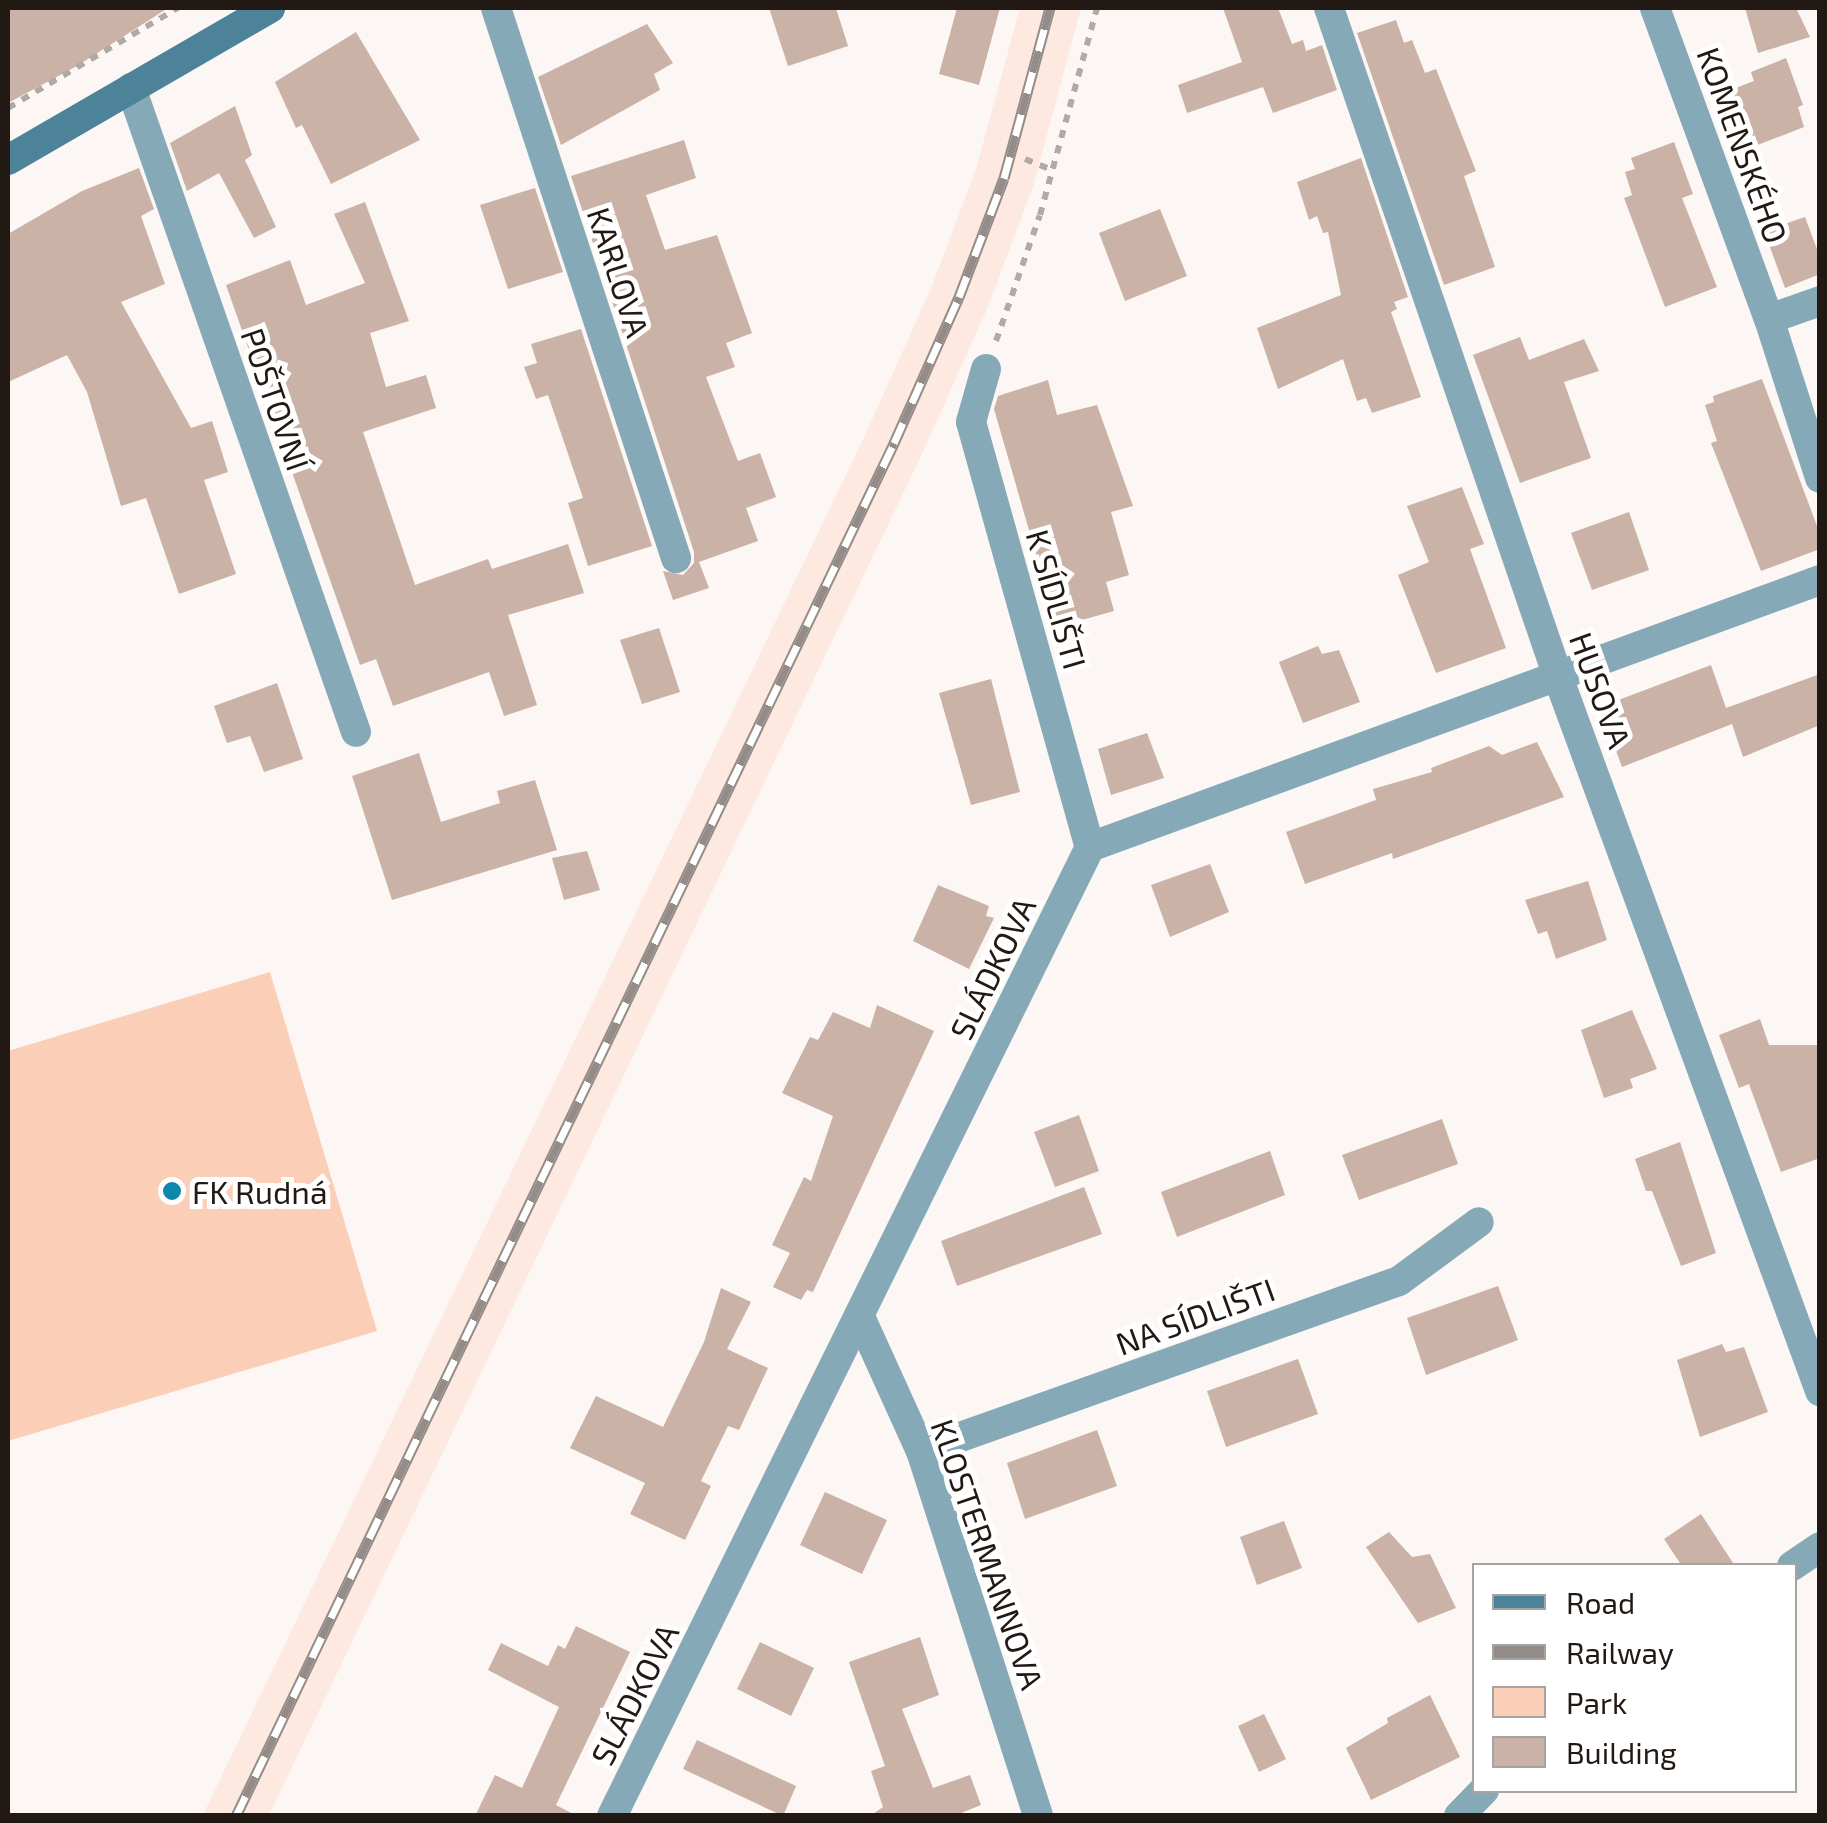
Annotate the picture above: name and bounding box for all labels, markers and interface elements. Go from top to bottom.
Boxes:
street label: KOMENSKÉHO [1690,42,1796,248]
street label: KARLOVA [580,202,658,342]
street label: POŠTOVNÍ [234,323,318,475]
street label: K SÍDLIŠTI [1019,525,1095,673]
street label: HUSOVA [1562,627,1640,753]
street label: SLÁDKOVA [941,891,1043,1045]
place label: FK Rudná [192,1172,328,1210]
marker: FK Rudná [161,1180,183,1202]
street label: NA SÍDLIŠTI [1110,1269,1280,1363]
street label: KLOSTERMANNOVA [924,1414,1052,1694]
legend [1472,1563,1797,1793]
text: Road [1566,1584,1635,1620]
street label: SLÁDKOVA [582,1617,686,1771]
text: Railway [1566,1634,1674,1670]
text: Park [1566,1684,1627,1720]
text: Building [1566,1734,1677,1770]

